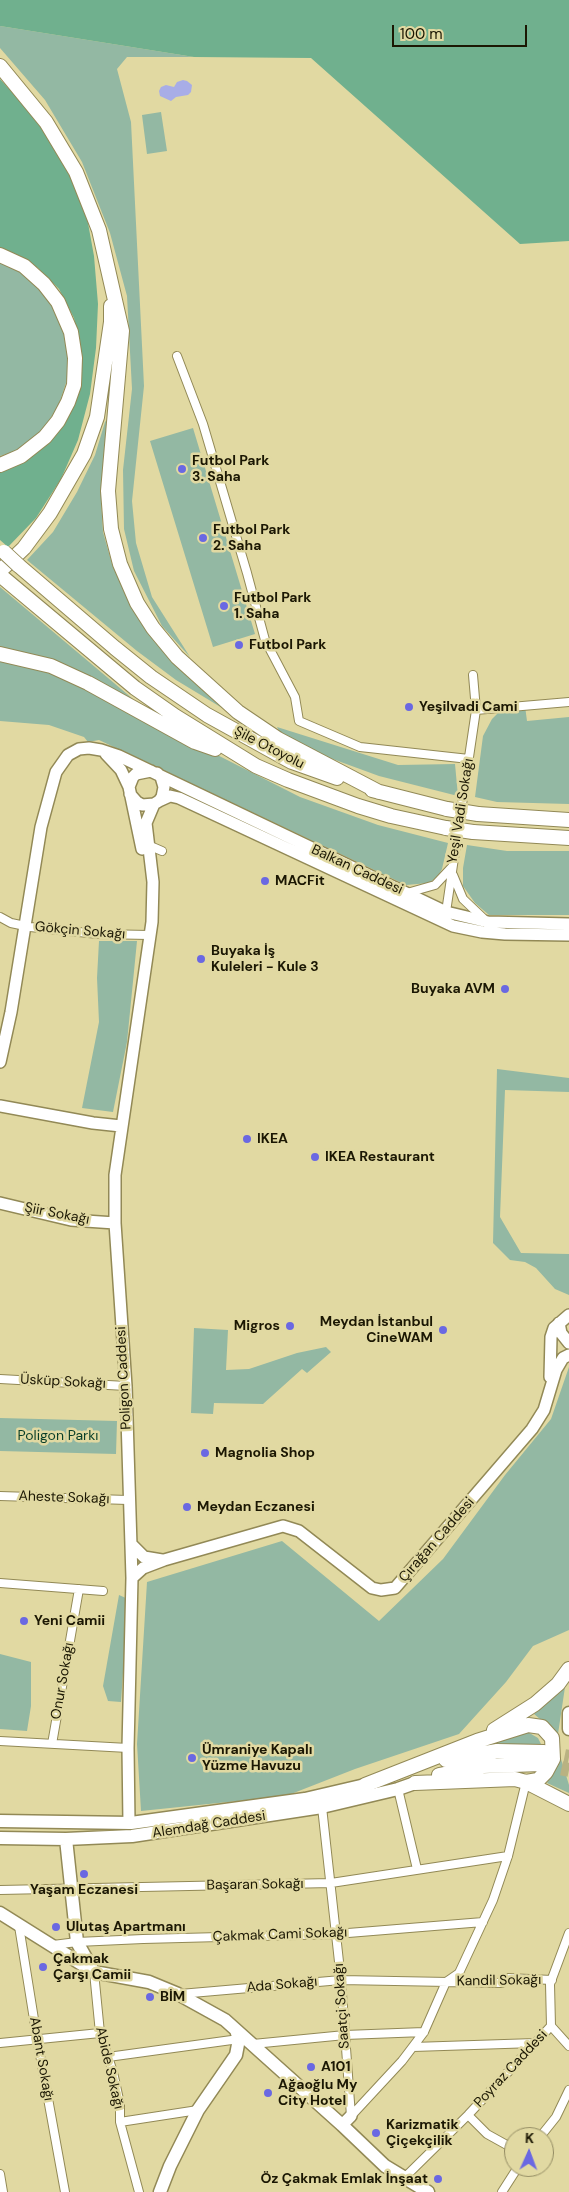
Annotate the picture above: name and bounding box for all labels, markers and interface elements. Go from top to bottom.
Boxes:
scale bar [394,15,529,47]
text: 100 m [400,24,443,44]
place label: Futbol Park 3. Saha [192,453,269,486]
marker: Futbol Park 3. Saha [176,463,188,475]
place label: Futbol Park 2. Saha [213,522,290,554]
marker: Futbol Park 2. Saha [197,532,209,544]
place label: Futbol Park 1. Saha [234,590,311,622]
marker: Futbol Park 1. Saha [218,600,230,612]
place label: Futbol Park [249,637,326,653]
marker: Futbol Park [233,639,245,651]
place label: Yeşilvadi Cami [419,699,518,715]
marker: Yeşilvadi Cami [403,701,415,713]
street label: Şile Otoyolu [231,723,307,773]
street label: Yeşil Vadi Sokağı [444,757,478,865]
street label: Balkan Caddesi [309,841,405,899]
place label: MACFit [275,873,325,889]
marker: MACFit [259,875,271,887]
street label: Gökçin Sokağı [34,919,126,943]
place label: Buyaka İş Kuleleri - Kule 3 [211,943,319,976]
marker: Buyaka İş Kuleleri - Kule 3 [195,953,207,965]
place label: Buyaka AVM [411,981,495,997]
marker: Buyaka AVM [499,983,511,995]
place label: IKEA [257,1131,288,1147]
marker: IKEA [241,1133,253,1145]
place label: IKEA Restaurant [325,1149,435,1165]
marker: IKEA Restaurant [309,1151,321,1163]
street label: Şiir Sokağı [23,1199,91,1229]
place label: Meydan İstanbul CineWAM [320,1314,433,1346]
place label: Migros [234,1318,280,1334]
marker: Migros [284,1320,296,1332]
marker: Meydan İstanbul CineWAM [437,1324,449,1336]
street label: Poligon Caddesi [113,1326,135,1430]
street label: Üsküp Sokağı [20,1371,106,1393]
park label: Poligon Parkı [18,1428,98,1444]
place label: Magnolia Shop [215,1445,315,1461]
marker: Magnolia Shop [199,1447,211,1459]
street label: Aheste Sokağı [18,1488,110,1508]
street label: Çırağan Caddesi [396,1494,478,1586]
place label: Meydan Eczanesi [197,1499,315,1515]
marker: Meydan Eczanesi [181,1501,193,1513]
place label: Yeni Camii [34,1613,105,1629]
marker: Yeni Camii [18,1615,30,1627]
street label: Onur Sokağı [48,1641,78,1721]
place label: Ümraniye Kapalı Yüzme Havuzu [202,1742,312,1774]
marker: Ümraniye Kapalı Yüzme Havuzu [186,1752,198,1764]
street label: Alemdağ Caddesi [151,1808,267,1842]
marker: Yaşam Eczanesi [78,1868,90,1880]
street label: Başaran Sokağı [206,1876,304,1894]
place label: Yaşam Eczanesi [30,1882,138,1898]
place label: Ulutaş Apartmanı [66,1919,186,1935]
marker: Ulutaş Apartmanı [50,1921,62,1933]
street label: Çakmak Cami Sokağı [212,1924,348,1946]
place label: Çakmak Çarşı Camii [53,1951,131,1984]
marker: Çakmak Çarşı Camii [37,1961,49,1973]
street label: Saatçi Sokağı [331,1963,353,2049]
street label: Kandil Sokağı [457,1972,541,1990]
street label: Ada Sokağı [246,1974,318,1996]
place label: BİM [160,1989,185,2005]
marker: BİM [144,1991,156,2003]
street label: Abant Sokağı [25,2016,57,2102]
street label: Abide Sokağı [91,2025,127,2111]
street label: Poyraz Caddesi [471,2027,551,2111]
place label: A101 [321,2059,351,2075]
marker: A101 [305,2061,317,2073]
place label: Ağaoğlu My City Hotel [278,2077,357,2110]
marker: Ağaoğlu My City Hotel [262,2087,274,2099]
place label: Karizmatik Çiçekçilik [386,2117,459,2150]
marker: Karizmatik Çiçekçilik [370,2127,382,2139]
north arrow [504,2127,554,2177]
text: K [525,2129,534,2147]
place label: Öz Çakmak Emlak İnşaat [261,2171,428,2187]
marker: Öz Çakmak Emlak İnşaat [432,2173,444,2185]

